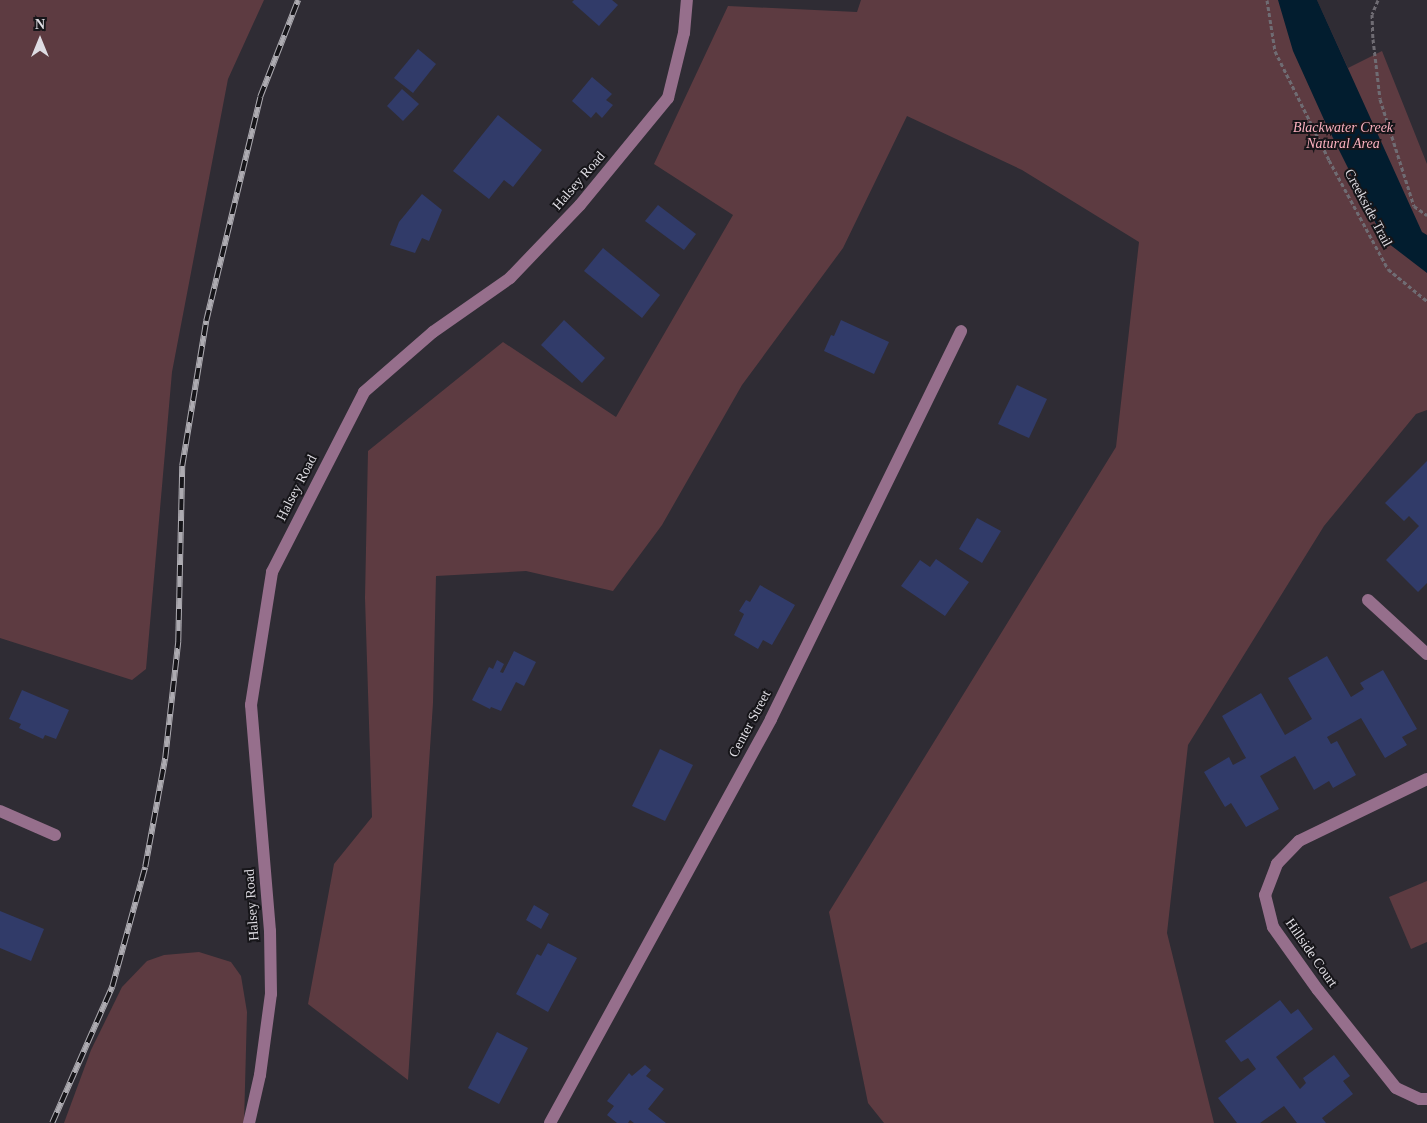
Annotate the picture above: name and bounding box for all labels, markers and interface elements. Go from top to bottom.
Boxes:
north arrow [15,15,65,65]
text: N [35,17,45,32]
park label: Blackwater Creek Natural Area [1293,120,1393,152]
street label: Halsey Road [549,148,609,214]
street label: Creekside Trail [1340,166,1396,250]
street label: Halsey Road [273,452,321,524]
street label: Center Street [725,688,775,760]
street label: Halsey Road [241,869,263,941]
street label: Hillside Court [1281,916,1341,990]

